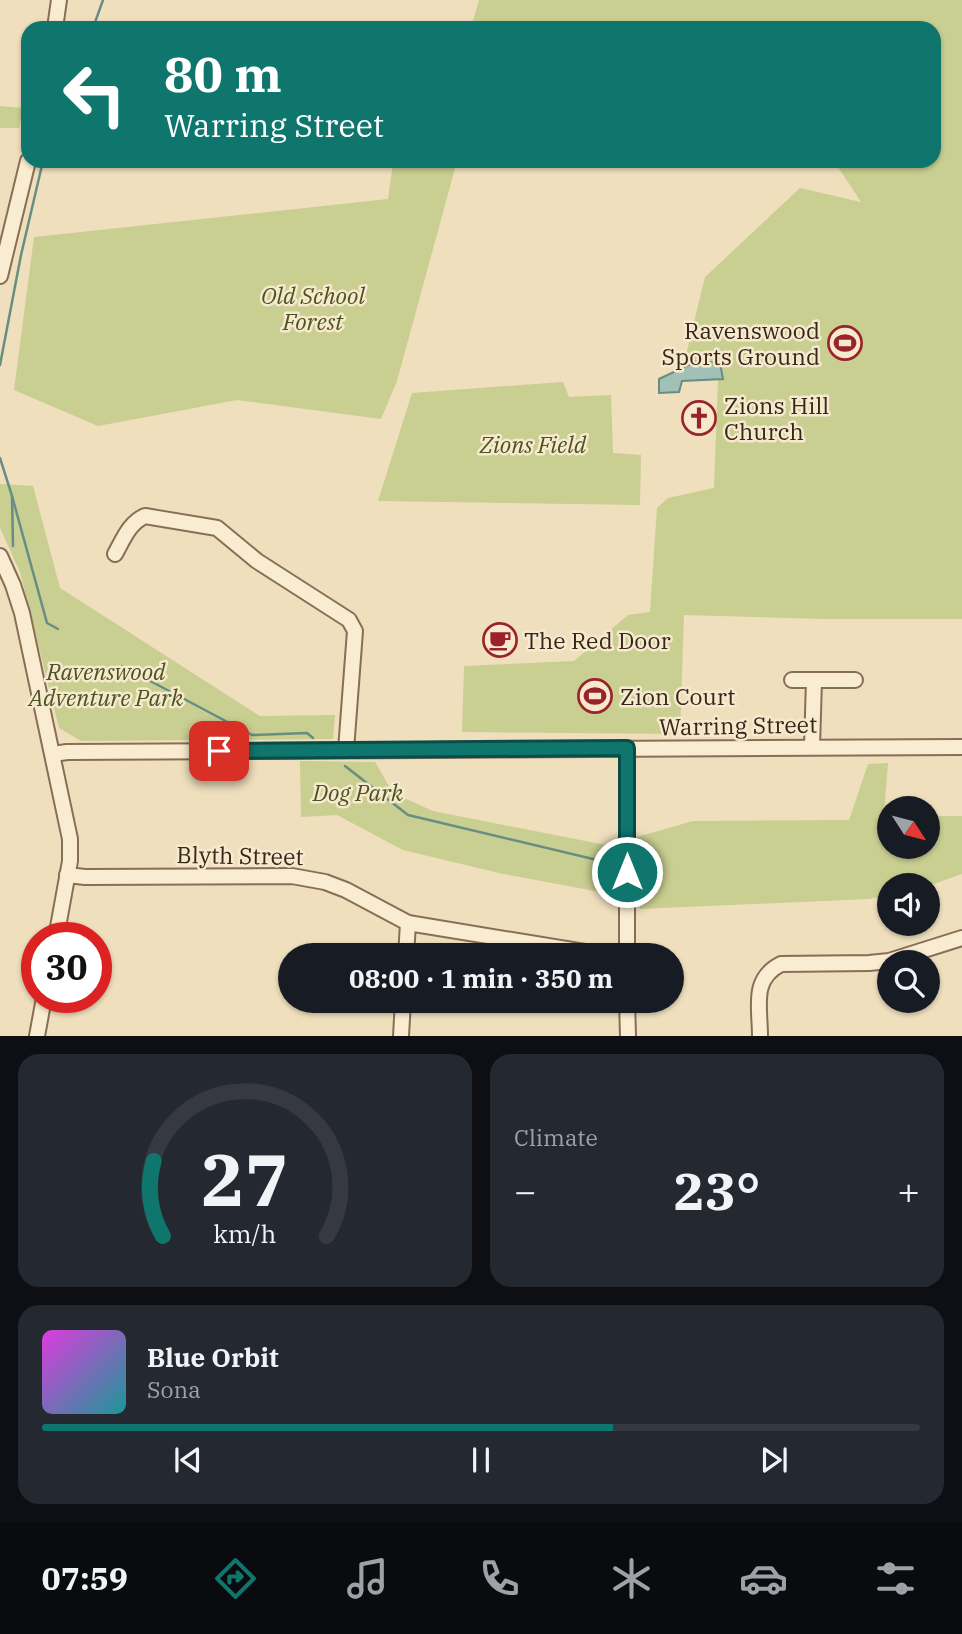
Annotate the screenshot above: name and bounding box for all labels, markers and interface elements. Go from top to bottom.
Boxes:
text: 80 m [164,42,282,105]
icon: left [49,49,140,140]
text: Warring Street [164,104,384,146]
park label: Old School Forest [261,280,365,336]
place label: Ravenswood Sports Ground [662,315,820,371]
sports icon: Ravenswood Sports Ground [826,324,864,362]
place label: Zions Hill Church [724,390,829,446]
church icon: Zions Hill Church [680,399,718,437]
park label: Zions Field [479,429,587,459]
cafe icon: The Red Door [481,621,519,659]
place label: The Red Door [524,625,671,655]
park label: Ravenswood Adventure Park [27,656,184,712]
sports icon: Zion Court [576,677,614,715]
place label: Zion Court [620,681,735,711]
street label: Warring Street [659,709,817,741]
pin [189,721,249,781]
icon: arrive [200,732,238,770]
park label: Dog Park [312,777,404,807]
north arrow [877,796,940,859]
map controls [877,796,940,1013]
position arrow [590,835,664,909]
street label: Blyth Street [176,839,304,871]
button: sound [877,873,940,936]
speed limit sign: 30 [21,922,112,1013]
button: search [877,950,940,1013]
text: 08:00 · 1 min · 350 m [349,961,613,995]
text: Climate [514,1122,598,1152]
text: 27 [201,1132,289,1227]
text: 23° [674,1157,760,1224]
text: − [514,1166,537,1215]
text: + [897,1166,920,1215]
text: km/h [213,1217,277,1250]
text: Blue Orbit [147,1340,279,1374]
text: Sona [147,1374,201,1404]
icon: previous [169,1441,207,1479]
icon: pause [462,1441,500,1479]
icon: next [755,1441,793,1479]
icon: directions [211,1554,260,1603]
icon: music [343,1554,392,1603]
icon: phone [475,1554,524,1603]
icon: climate [607,1554,656,1603]
icon: car [739,1554,788,1603]
icon: filters [871,1554,920,1603]
text: 07:59 [42,1557,128,1599]

